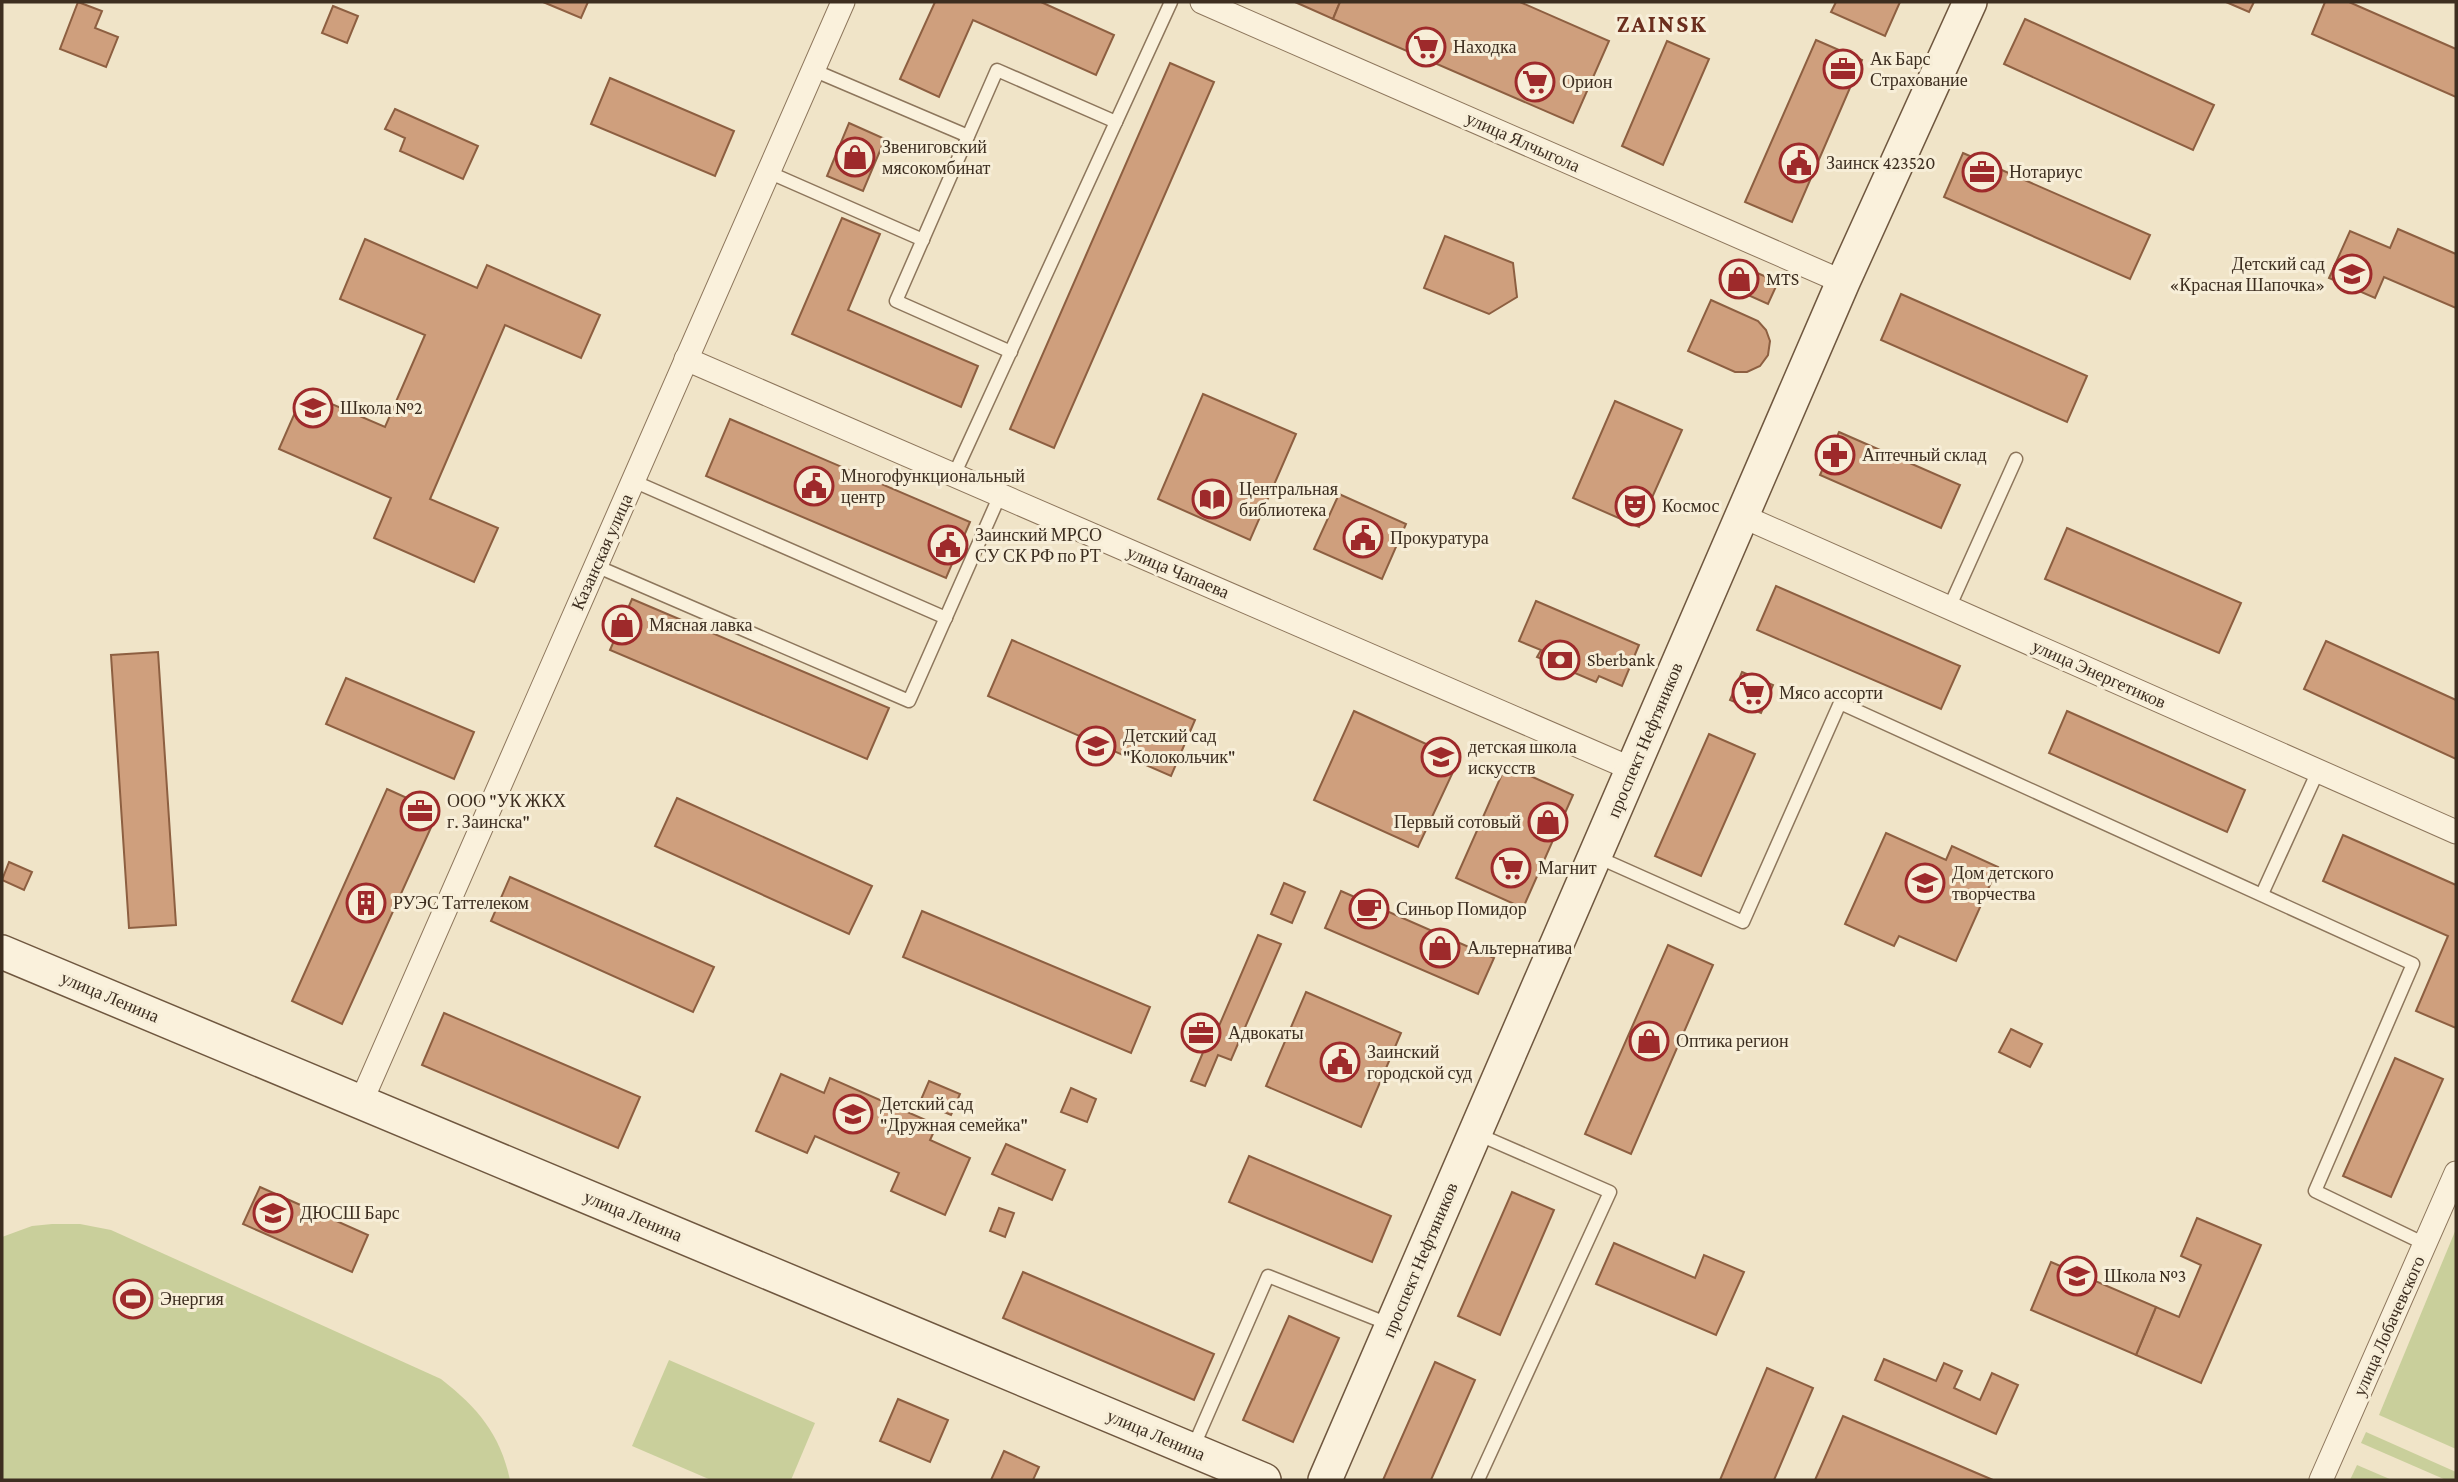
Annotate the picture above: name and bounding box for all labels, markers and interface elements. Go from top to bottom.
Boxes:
district label: ZAINSK [1617,10,1707,37]
supermarket icon: Находка [1405,26,1447,68]
place label: Находка [1453,37,1516,57]
office icon: Ак Барс Страхование [1822,48,1864,90]
place label: Ак Барс Страхование [1870,49,1968,90]
supermarket icon: Орион [1514,61,1556,103]
place label: Орион [1562,72,1613,92]
street label: улица Ялчыгола [1463,108,1583,176]
shop icon: Звениговский мясокомбинат [834,136,876,178]
place label: Звениговский мясокомбинат [882,137,990,178]
public building icon: Заинск 423520 [1778,142,1820,184]
office icon: Нотариус [1961,151,2003,193]
place label: Заинск 423520 [1826,153,1935,173]
place label: Нотариус [2009,162,2082,182]
school or university icon: Детский сад «Красная Шапочка» [2331,253,2373,295]
place label: Детский сад «Красная Шапочка» [2170,254,2325,295]
shop icon: MTS [1718,258,1760,300]
place label: MTS [1766,269,1799,289]
school or university icon: Школа №2 [292,387,334,429]
place label: Школа №2 [340,398,423,418]
pharmacy icon: Аптечный склад [1814,434,1856,476]
place label: Аптечный склад [1862,445,1987,465]
public building icon: Многофункциональный центр [793,465,835,507]
place label: Многофункциональный центр [841,466,1025,507]
library icon: Центральная библиотека [1191,478,1233,520]
place label: Центральная библиотека [1239,479,1338,520]
theatre icon: Космос [1614,485,1656,527]
street label: Казанская улица [567,491,637,613]
place label: Космос [1662,496,1719,516]
public building icon: Прокуратура [1342,517,1384,559]
public building icon: Заинский МРСО СУ СК РФ по РТ [927,524,969,566]
place label: Заинский МРСО СУ СК РФ по РТ [975,525,1102,566]
place label: Прокуратура [1390,528,1489,548]
street label: улица Чапаева [1124,541,1232,603]
shop icon: Мясная лавка [601,604,643,646]
place label: Мясная лавка [649,615,752,635]
street label: улица Энергетиков [2029,636,2169,712]
bank icon: Sberbank [1539,639,1581,681]
place label: Sberbank [1587,650,1655,670]
street label: проспект Нефтяников [1603,659,1687,821]
supermarket icon: Мясо ассорти [1731,672,1773,714]
place label: Мясо ассорти [1779,683,1883,703]
school or university icon: Детский сад "Колокольчик" [1075,725,1117,767]
place label: Детский сад "Колокольчик" [1123,726,1235,767]
school or university icon: детская школа искусств [1420,736,1462,778]
place label: детская школа искусств [1468,737,1577,778]
office icon: ООО "УК ЖКХ г. Заинска" [399,790,441,832]
place label: ООО "УК ЖКХ г. Заинска" [447,791,566,832]
shop icon: Первый сотовый [1527,801,1569,843]
place label: Первый сотовый [1394,812,1521,832]
supermarket icon: Магнит [1490,847,1532,889]
place label: Магнит [1538,858,1597,878]
school or university icon: Дом детского творчества [1904,862,1946,904]
place label: Дом детского творчества [1952,863,2054,904]
building icon: РУЭС Таттелеком [345,882,387,924]
cafe icon: Синьор Помидор [1348,888,1390,930]
place label: РУЭС Таттелеком [393,893,529,913]
place label: Синьор Помидор [1396,899,1527,919]
shop icon: Альтернатива [1419,927,1461,969]
place label: Альтернатива [1467,938,1572,958]
street label: улица Ленина [58,967,162,1027]
office icon: Адвокаты [1180,1012,1222,1054]
shop icon: Оптика регион [1628,1020,1670,1062]
place label: Адвокаты [1228,1023,1304,1043]
place label: Оптика регион [1676,1031,1789,1051]
public building icon: Заинский городской суд [1319,1041,1361,1083]
place label: Заинский городской суд [1367,1042,1472,1083]
school or university icon: Детский сад "Дружная семейка" [832,1093,874,1135]
place label: Детский сад "Дружная семейка" [880,1094,1028,1135]
street label: проспект Нефтяников [1378,1179,1462,1341]
street label: улица Ленина [581,1186,685,1246]
school or university icon: ДЮСШ Барс [252,1192,294,1234]
place label: ДЮСШ Барс [300,1203,400,1223]
street label: улица Лобачевского [2349,1253,2429,1399]
school or university icon: Школа №3 [2056,1255,2098,1297]
place label: Школа №3 [2104,1266,2186,1286]
sports icon: Энергия [112,1278,154,1320]
place label: Энергия [160,1289,224,1309]
street label: улица Ленина [1104,1405,1208,1465]

